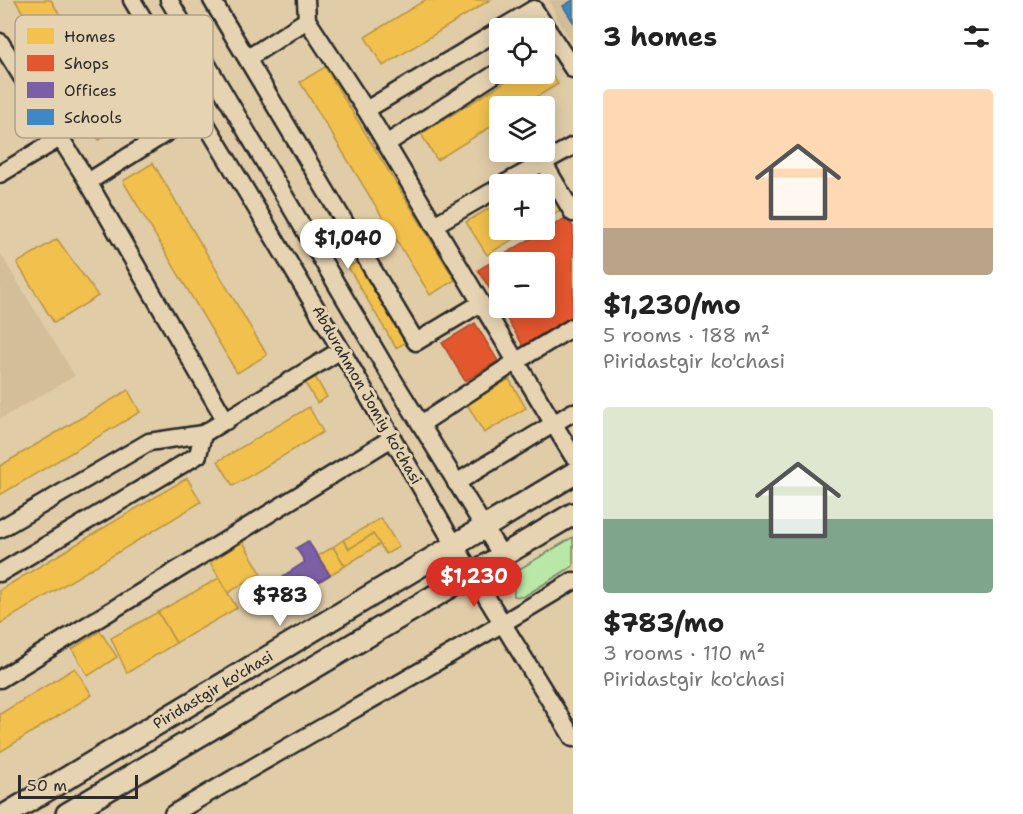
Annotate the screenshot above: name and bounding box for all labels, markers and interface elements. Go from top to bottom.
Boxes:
legend [15,15,213,138]
map controls [489,18,555,318]
button: locate [489,18,555,84]
text: 3 homes [603,19,717,54]
icon: filters [960,20,993,53]
text: Homes [64,26,116,47]
text: Shops [64,53,109,74]
text: Offices [64,80,117,101]
button: layers [489,96,555,162]
text: Schools [64,107,122,128]
icon: home [744,128,852,236]
button: + [489,174,555,240]
pin: $1,040 [299,219,397,270]
text: $1,040 [314,225,382,251]
button: − [489,252,555,318]
text: $1,230/mo [603,287,741,322]
street label: Abdurahmon Jomiy ko'chasi [308,302,426,488]
text: 5 rooms · 188 m² [603,322,770,348]
text: Piridastgir ko'chasi [603,348,785,374]
icon: home [744,446,852,554]
pin: $1,230 [425,557,523,608]
text: $1,230 [440,563,508,589]
pin: $783 [244,576,316,627]
text: $783 [253,582,307,608]
text: $783/mo [603,605,724,640]
text: 3 rooms · 110 m² [603,640,766,666]
street label: Piridastgir ko'chasi [149,646,277,734]
text: Piridastgir ko'chasi [603,666,785,692]
scale bar [18,772,138,800]
text: 50 m [27,775,67,796]

